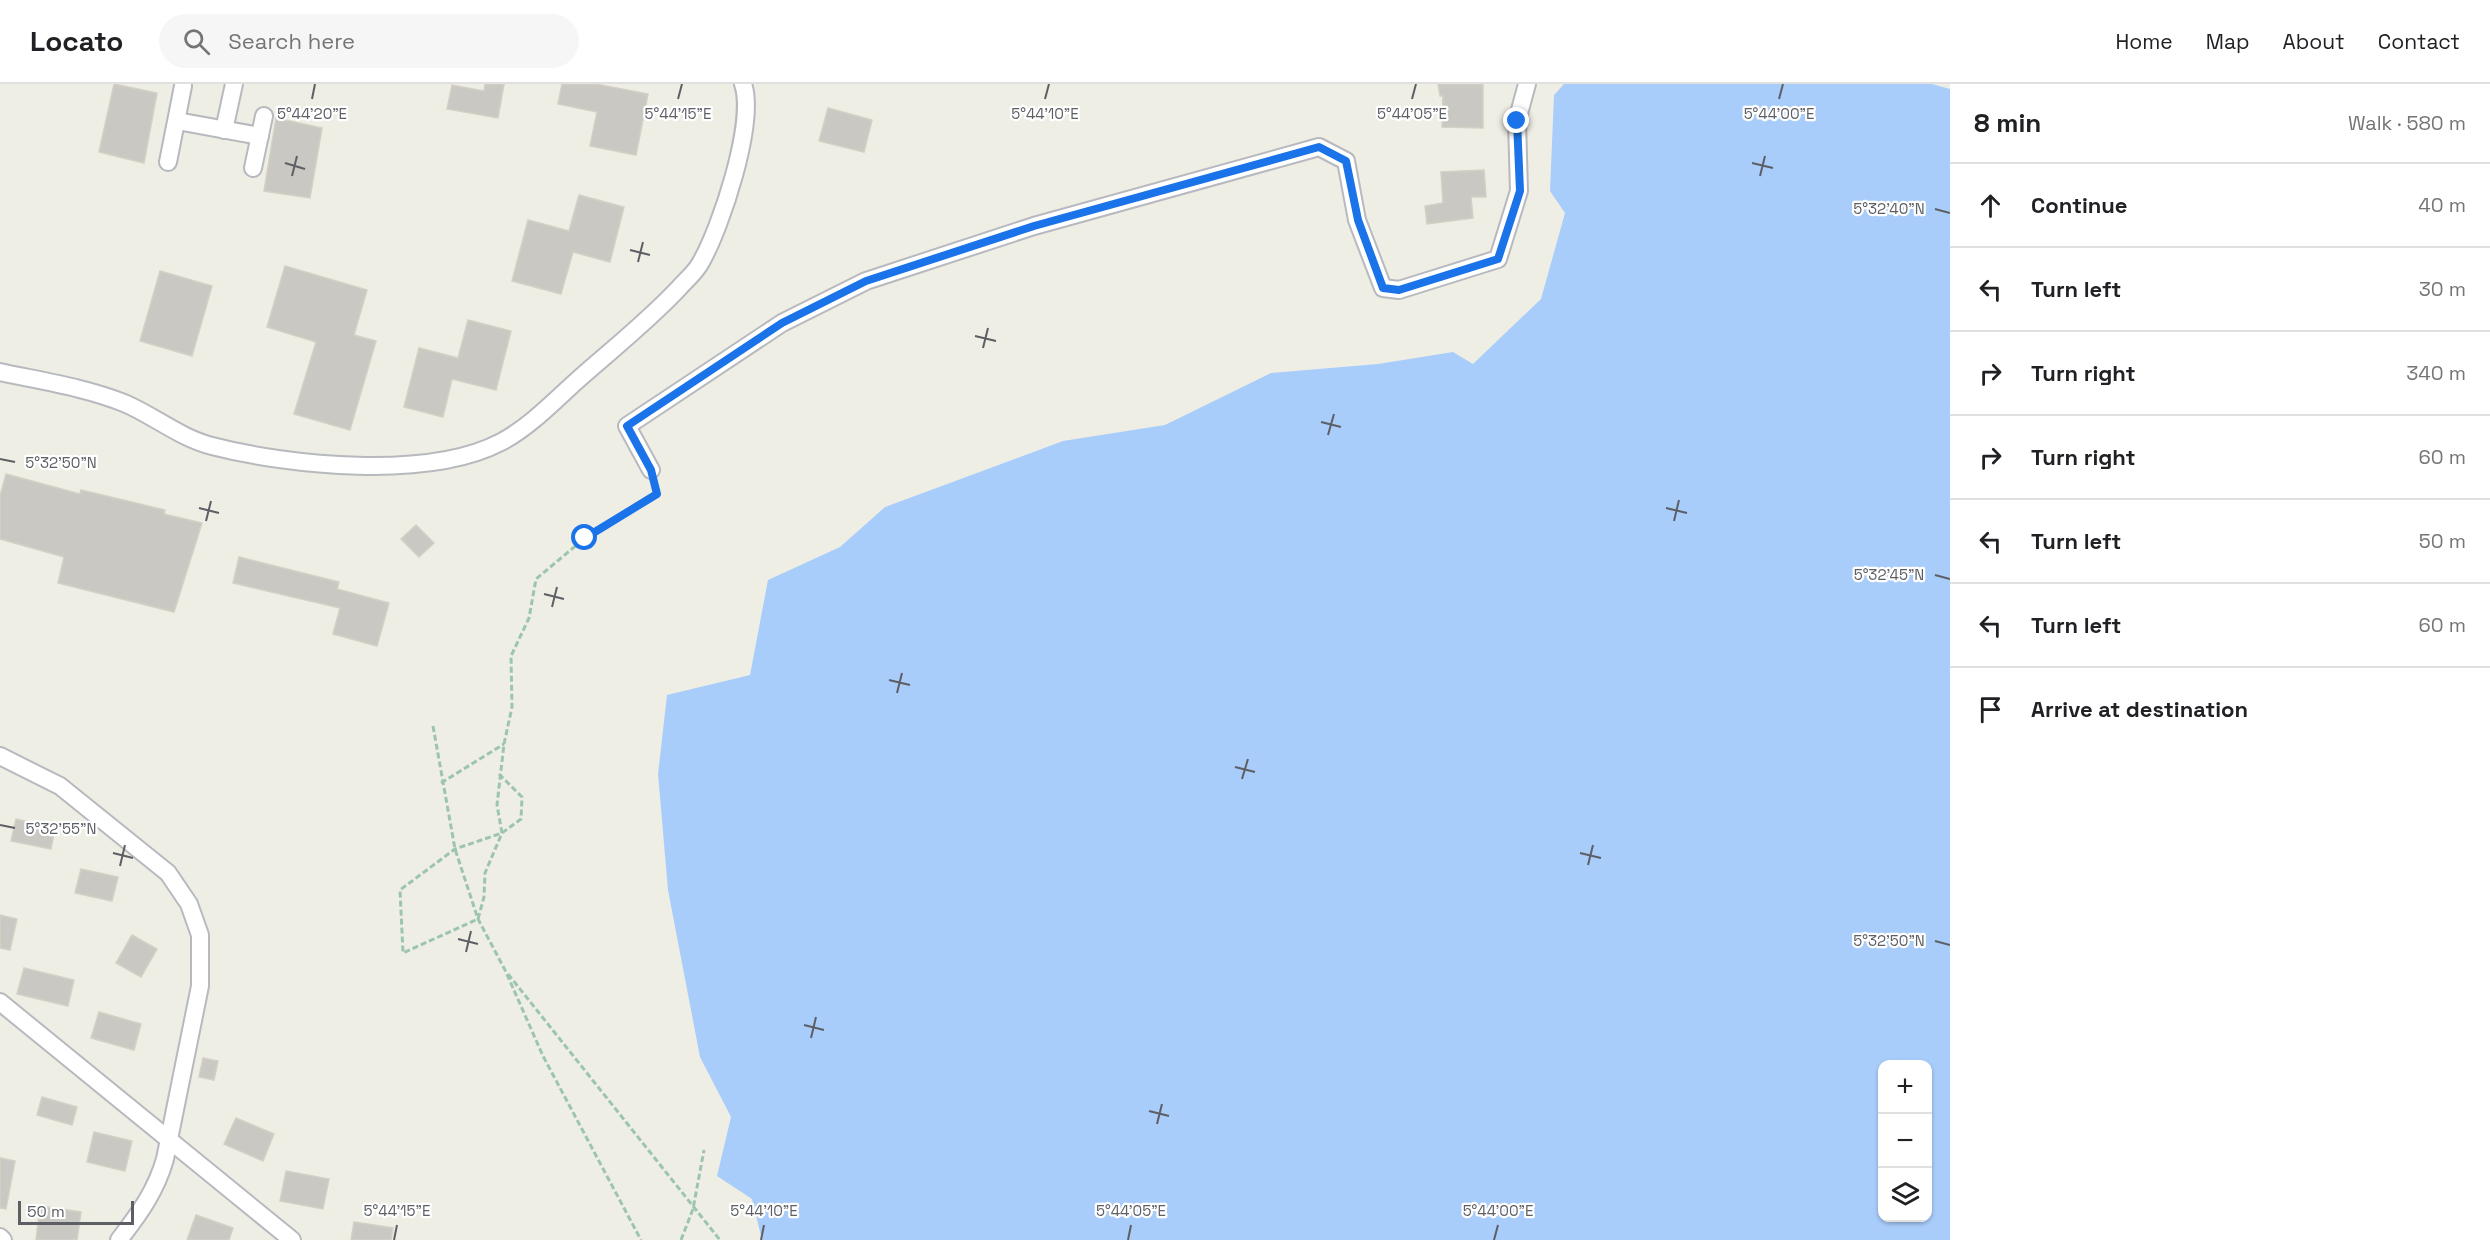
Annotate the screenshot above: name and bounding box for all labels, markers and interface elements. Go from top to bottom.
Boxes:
search box [159,14,579,68]
text: Locato [30,23,123,59]
icon: search [180,25,213,58]
text: Search here [228,27,355,55]
text: Home [2115,28,2173,55]
text: Map [2206,28,2250,55]
text: About [2283,28,2345,55]
text: Contact [2378,28,2460,55]
text: 5°44'20"E [277,104,347,123]
text: 5°44'15"E [645,104,711,123]
text: 5°44'10"E [1011,104,1079,123]
text: 5°44'05"E [1377,104,1447,123]
text: 5°44'00"E [1744,104,1814,123]
text: 8 min [1974,106,2041,140]
route end [1503,107,1529,133]
text: Walk · 580 m [2348,110,2466,136]
icon: ahead [1974,189,2007,222]
text: Continue [2031,191,2127,219]
text: 40 m [2418,192,2466,218]
text: 5°32'40"N [1853,199,1925,218]
icon: left [1974,273,2007,306]
text: Turn left [2031,275,2121,303]
text: 30 m [2419,276,2466,302]
icon: right [1974,357,2007,390]
text: Turn right [2031,359,2136,387]
text: 340 m [2406,360,2466,386]
icon: right [1974,441,2007,474]
text: Turn right [2031,443,2136,471]
text: 60 m [2419,444,2466,470]
text: 5°32'50"N [25,453,97,472]
route start [571,524,597,550]
icon: left [1974,525,2007,558]
text: Turn left [2031,527,2121,555]
text: 50 m [2419,528,2466,554]
text: 5°32'45"N [1854,565,1924,584]
icon: left [1974,609,2007,642]
text: Turn left [2031,611,2121,639]
text: 60 m [2419,612,2466,638]
icon: arrive [1974,693,2007,726]
text: Arrive at destination [2031,695,2248,723]
text: 5°32'55"N [26,819,96,838]
text: 5°32'50"N [1853,931,1925,950]
map controls [1878,1060,1932,1222]
button: + [1878,1060,1932,1114]
button: − [1878,1114,1932,1168]
button: layers [1878,1168,1932,1222]
scale bar [18,1198,134,1226]
text: 50 m [27,1201,65,1222]
text: 5°44'15"E [364,1201,430,1220]
text: 5°44'10"E [730,1201,798,1220]
text: 5°44'05"E [1096,1201,1166,1220]
text: 5°44'00"E [1463,1201,1533,1220]

